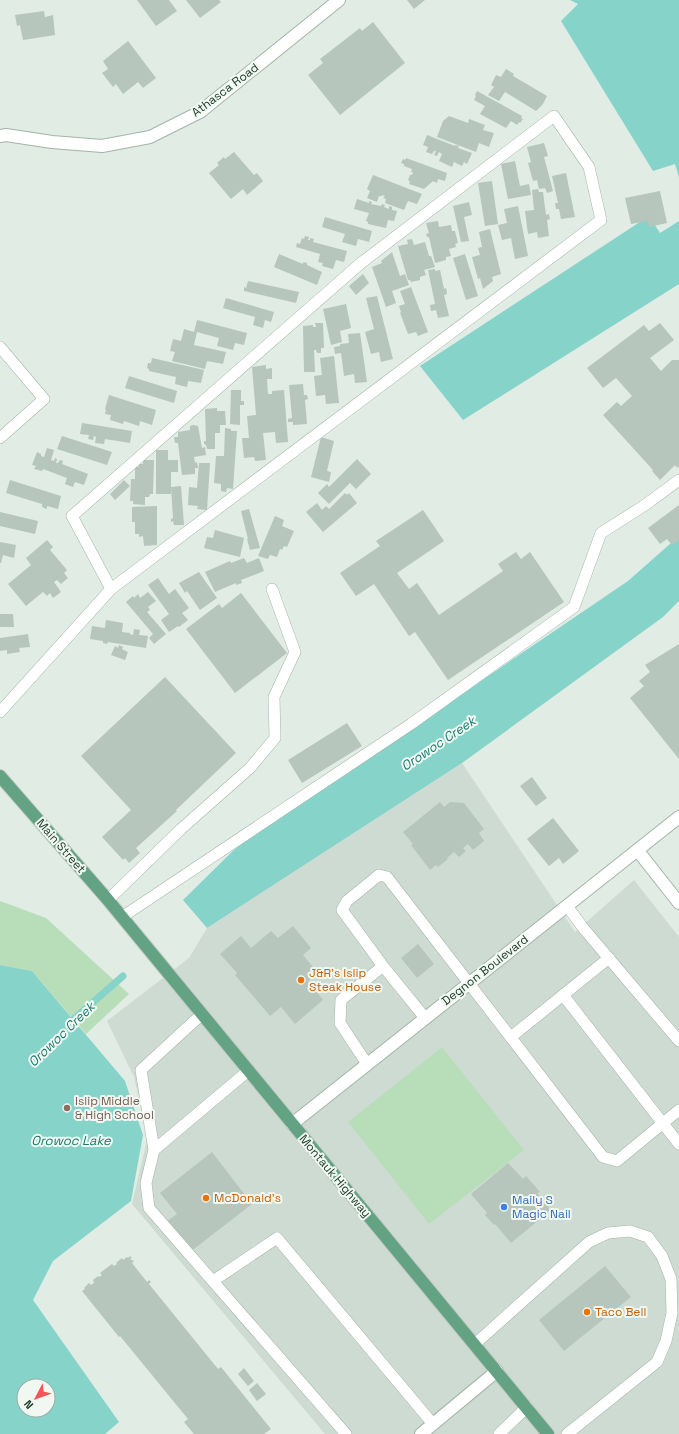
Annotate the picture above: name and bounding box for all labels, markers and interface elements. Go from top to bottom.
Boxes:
street label: Athasca Road [188,60,262,120]
water label: Orowoc Creek [398,711,480,775]
street label: Main Street [33,815,89,877]
street label: Degnon Boulevard [438,931,532,1009]
place label: J&R's Islip Steak House [309,965,381,995]
marker: J&R's Islip Steak House [296,975,306,985]
water label: Orowoc Creek [24,997,100,1070]
place label: Islip Middle & High School [75,1093,154,1123]
marker: Islip Middle & High School [62,1103,72,1113]
street label: Montauk Highway [296,1131,374,1221]
water label: Orowoc Lake [31,1132,112,1149]
place label: McDonald's [214,1190,281,1206]
place label: Maily S Magic Nail [512,1192,571,1222]
marker: McDonald's [201,1193,211,1203]
marker: Maily S Magic Nail [499,1202,509,1212]
place label: Taco Bell [595,1304,646,1320]
marker: Taco Bell [582,1307,592,1317]
north arrow [16,1378,56,1418]
text: N [21,1397,36,1412]

